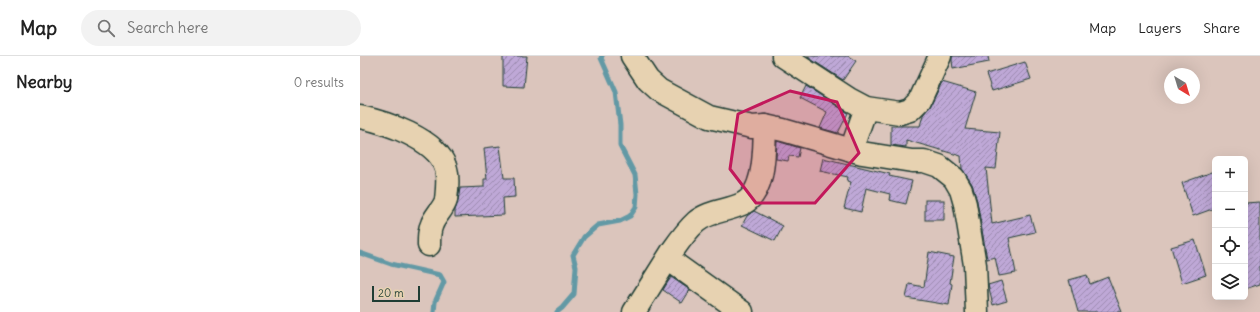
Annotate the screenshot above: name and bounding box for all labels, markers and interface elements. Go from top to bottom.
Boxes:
search box [81,10,361,46]
text: Map [20,16,57,40]
icon: search [95,17,117,39]
text: Search here [127,18,208,37]
text: Map [1089,19,1116,37]
text: Layers [1138,19,1181,37]
text: Share [1203,19,1240,37]
north arrow [1164,68,1200,104]
text: Nearby [16,71,72,93]
text: 0 results [294,74,344,91]
map controls [1212,156,1248,300]
button: + [1212,156,1248,192]
button: − [1212,192,1248,228]
button: locate [1212,228,1248,264]
button: layers [1212,264,1248,300]
scale bar [372,284,420,303]
text: 20 m [378,286,404,300]

